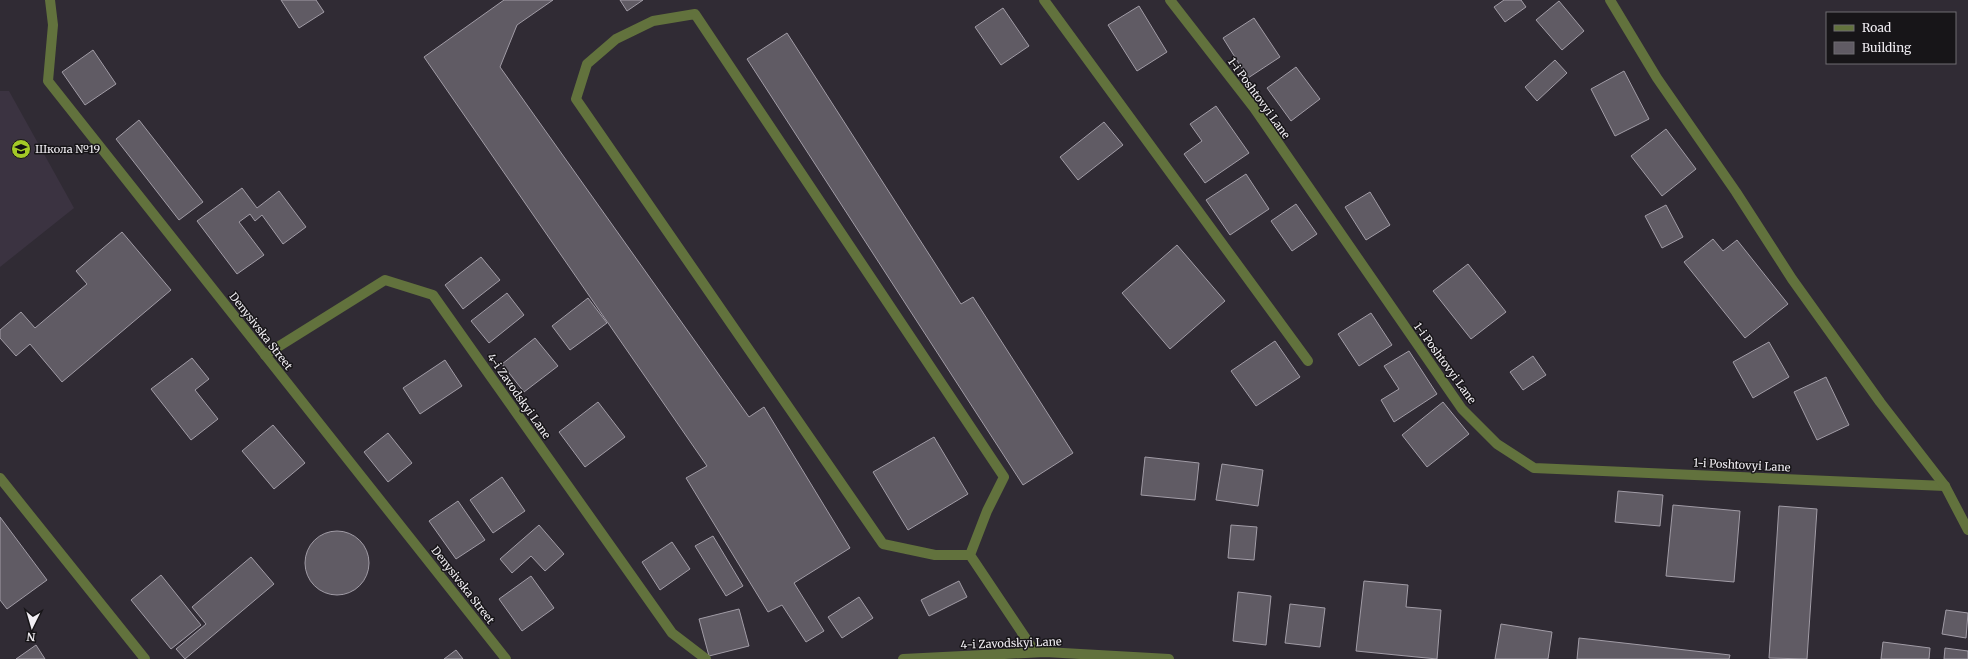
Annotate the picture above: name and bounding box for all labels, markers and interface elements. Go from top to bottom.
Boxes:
legend [1826,12,1956,64]
text: Road [1862,20,1891,35]
text: Building [1862,40,1912,55]
street label: 1-i Poshtovyi Lane [1225,55,1293,142]
school or university icon: Школа №19 [10,138,32,160]
place label: Школа №19 [35,142,100,156]
street label: Denysivska Street [226,289,296,373]
street label: 1-i Poshtovyi Lane [1411,320,1479,407]
street label: 4-i Zavodskyi Lane [484,350,554,442]
street label: 1-i Poshtovyi Lane [1693,455,1791,475]
street label: Denysivska Street [428,543,498,627]
north arrow [12,607,52,647]
text: N [26,630,36,644]
street label: 4-i Zavodskyi Lane [960,634,1062,652]

